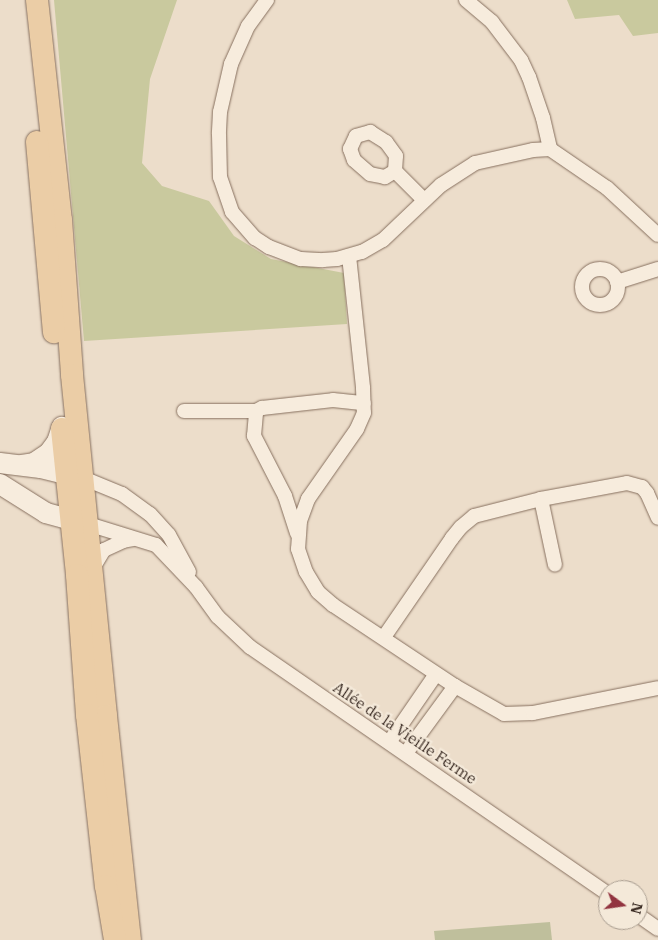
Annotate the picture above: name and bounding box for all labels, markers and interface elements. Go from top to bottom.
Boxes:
street label: Allée de la Vieille Ferme [330,678,480,788]
north arrow [598,880,648,930]
text: N [627,901,647,916]

